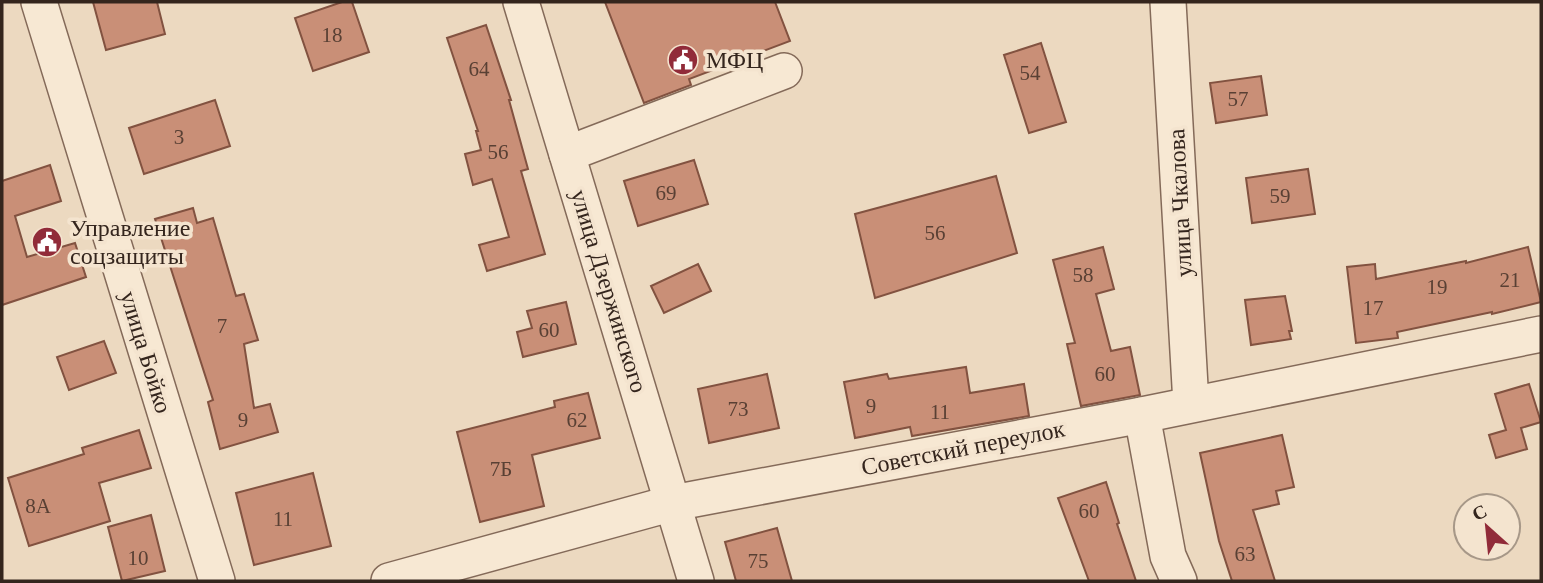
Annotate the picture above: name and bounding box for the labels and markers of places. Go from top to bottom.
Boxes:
public building icon: МФЦ [666,43,700,77]
place label: МФЦ [706,47,763,73]
place label: Управление соцзащиты [70,215,190,269]
public building icon: Управление соцзащиты [30,225,64,259]

